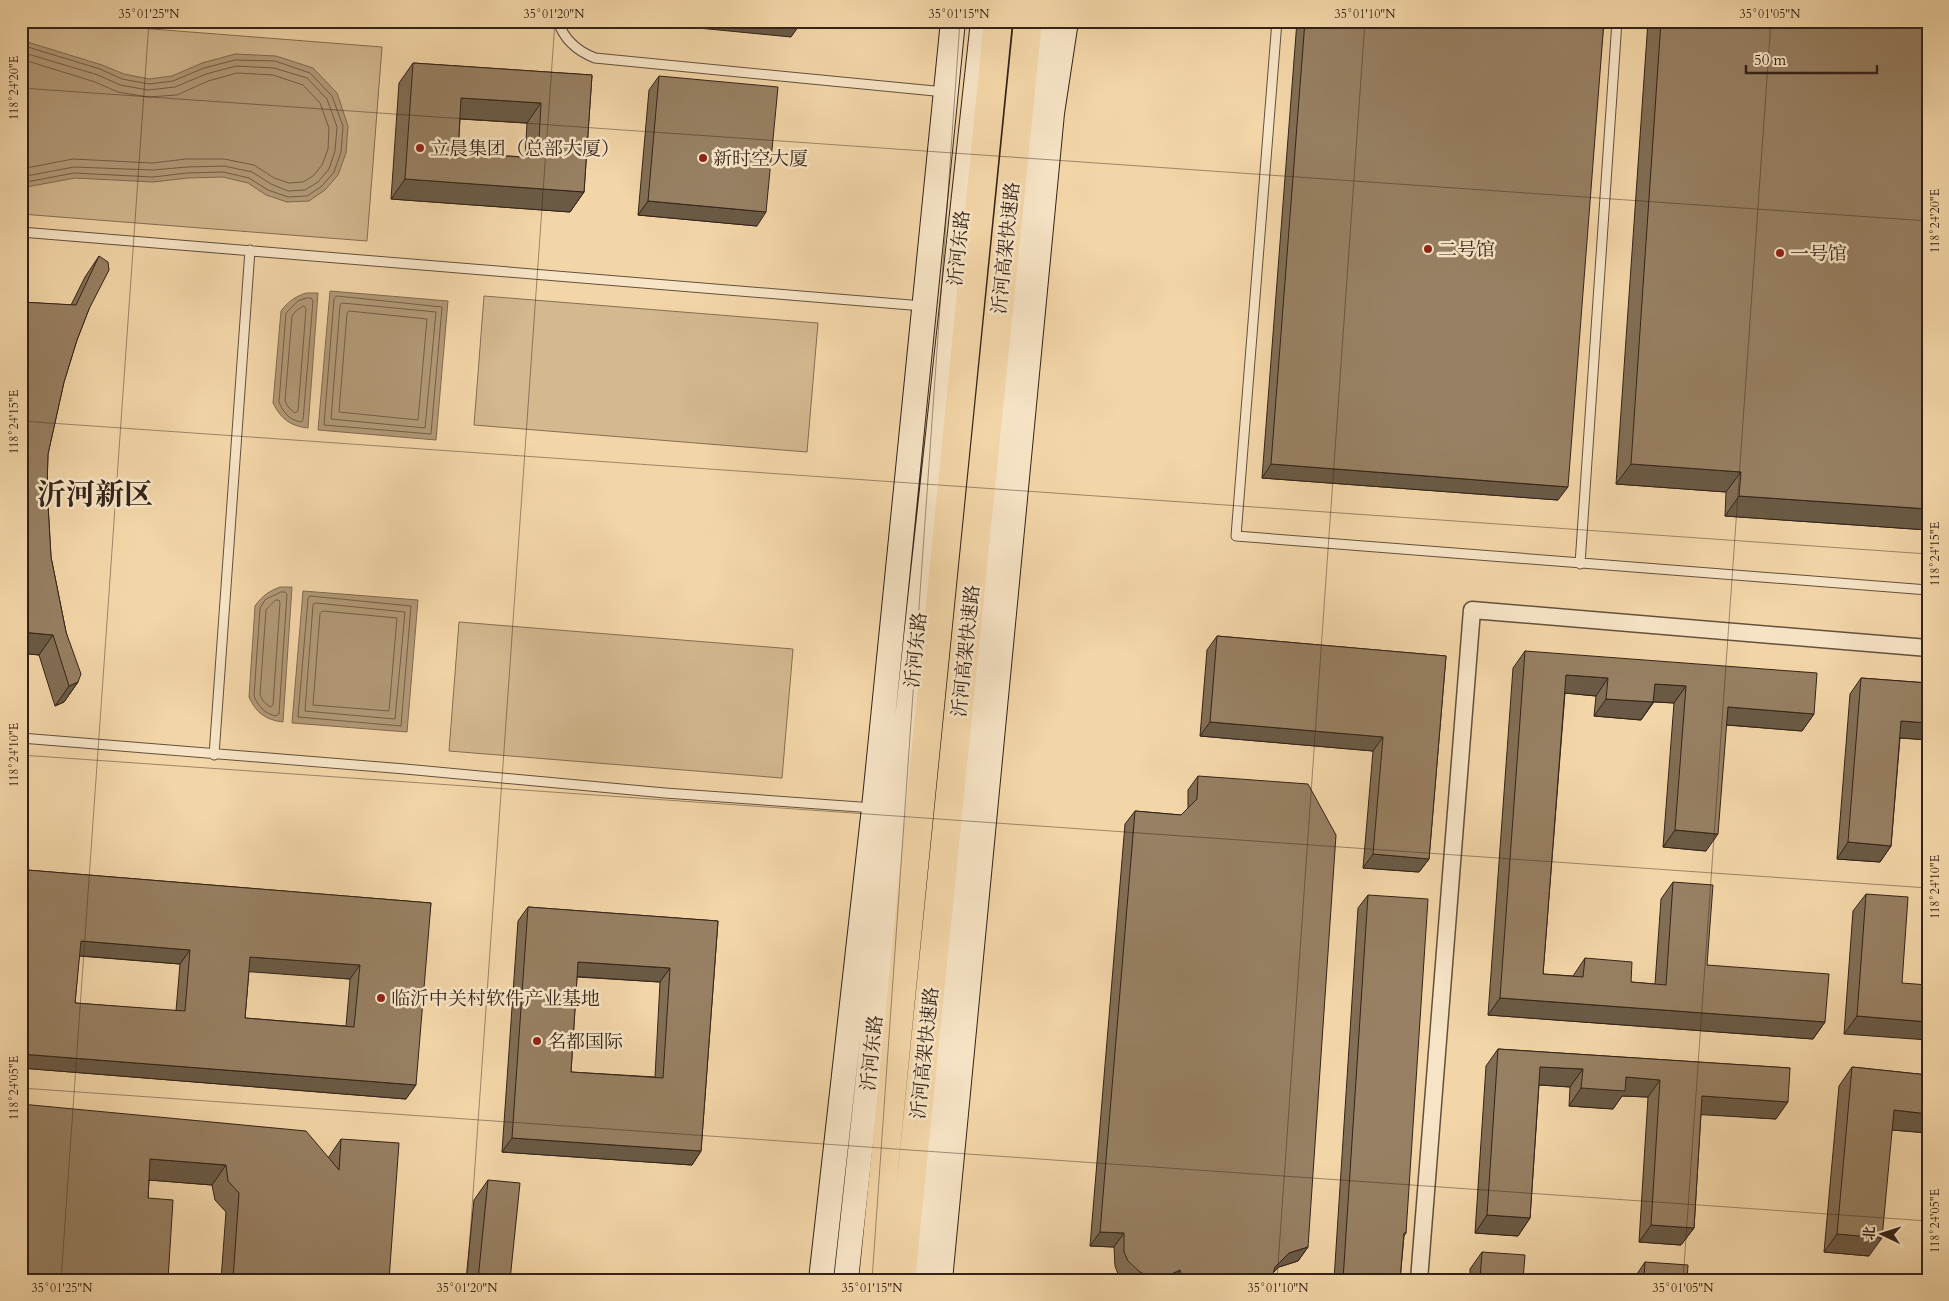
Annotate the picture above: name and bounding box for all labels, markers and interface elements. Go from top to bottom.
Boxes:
text: 35°01'25"N [119,6,180,22]
text: 35°01'20"N [524,6,585,22]
text: 35°01'15"N [929,6,990,22]
text: 35°01'10"N [1335,6,1396,22]
text: 35°01'05"N [1740,6,1801,22]
scale bar [1746,42,1878,74]
text: 50 m [1754,50,1786,70]
text: 118°24'20"E [6,56,22,120]
place label: 立晨集团（总部大厦） [430,136,620,162]
marker: 立晨集团（总部大厦） [414,142,426,154]
place label: 新时空大厦 [713,146,808,172]
marker: 新时空大厦 [697,152,709,164]
street label: 沂河高架快速路 [986,181,1026,316]
text: 118°24'20"E [1927,189,1943,253]
street label: 沂河东路 [942,209,976,287]
place label: 二号馆 [1438,237,1495,263]
place label: 一号馆 [1790,241,1847,267]
marker: 二号馆 [1422,243,1434,255]
marker: 一号馆 [1774,247,1786,259]
text: 118°24'15"E [6,390,22,454]
district label: 沂河新区 [37,475,153,515]
text: 118°24'15"E [1927,522,1943,586]
street label: 沂河高架快速路 [946,584,986,719]
street label: 沂河东路 [899,611,933,689]
text: 118°24'10"E [6,723,22,787]
text: 118°24'10"E [1927,855,1943,919]
place label: 临沂中关村软件产业基地 [391,986,600,1012]
street label: 沂河高架快速路 [905,986,945,1121]
marker: 临沂中关村软件产业基地 [375,992,387,1004]
street label: 沂河东路 [855,1014,889,1092]
place label: 名都国际 [547,1029,623,1055]
marker: 名都国际 [531,1035,543,1047]
text: 118°24'05"E [6,1056,22,1120]
text: 118°24'05"E [1927,1189,1943,1253]
north arrow [1856,1208,1906,1258]
text: 北 [1860,1225,1879,1241]
text: 35°01'25"N [32,1280,93,1296]
text: 35°01'20"N [437,1280,498,1296]
text: 35°01'15"N [842,1280,903,1296]
text: 35°01'10"N [1248,1280,1309,1296]
text: 35°01'05"N [1653,1280,1714,1296]

